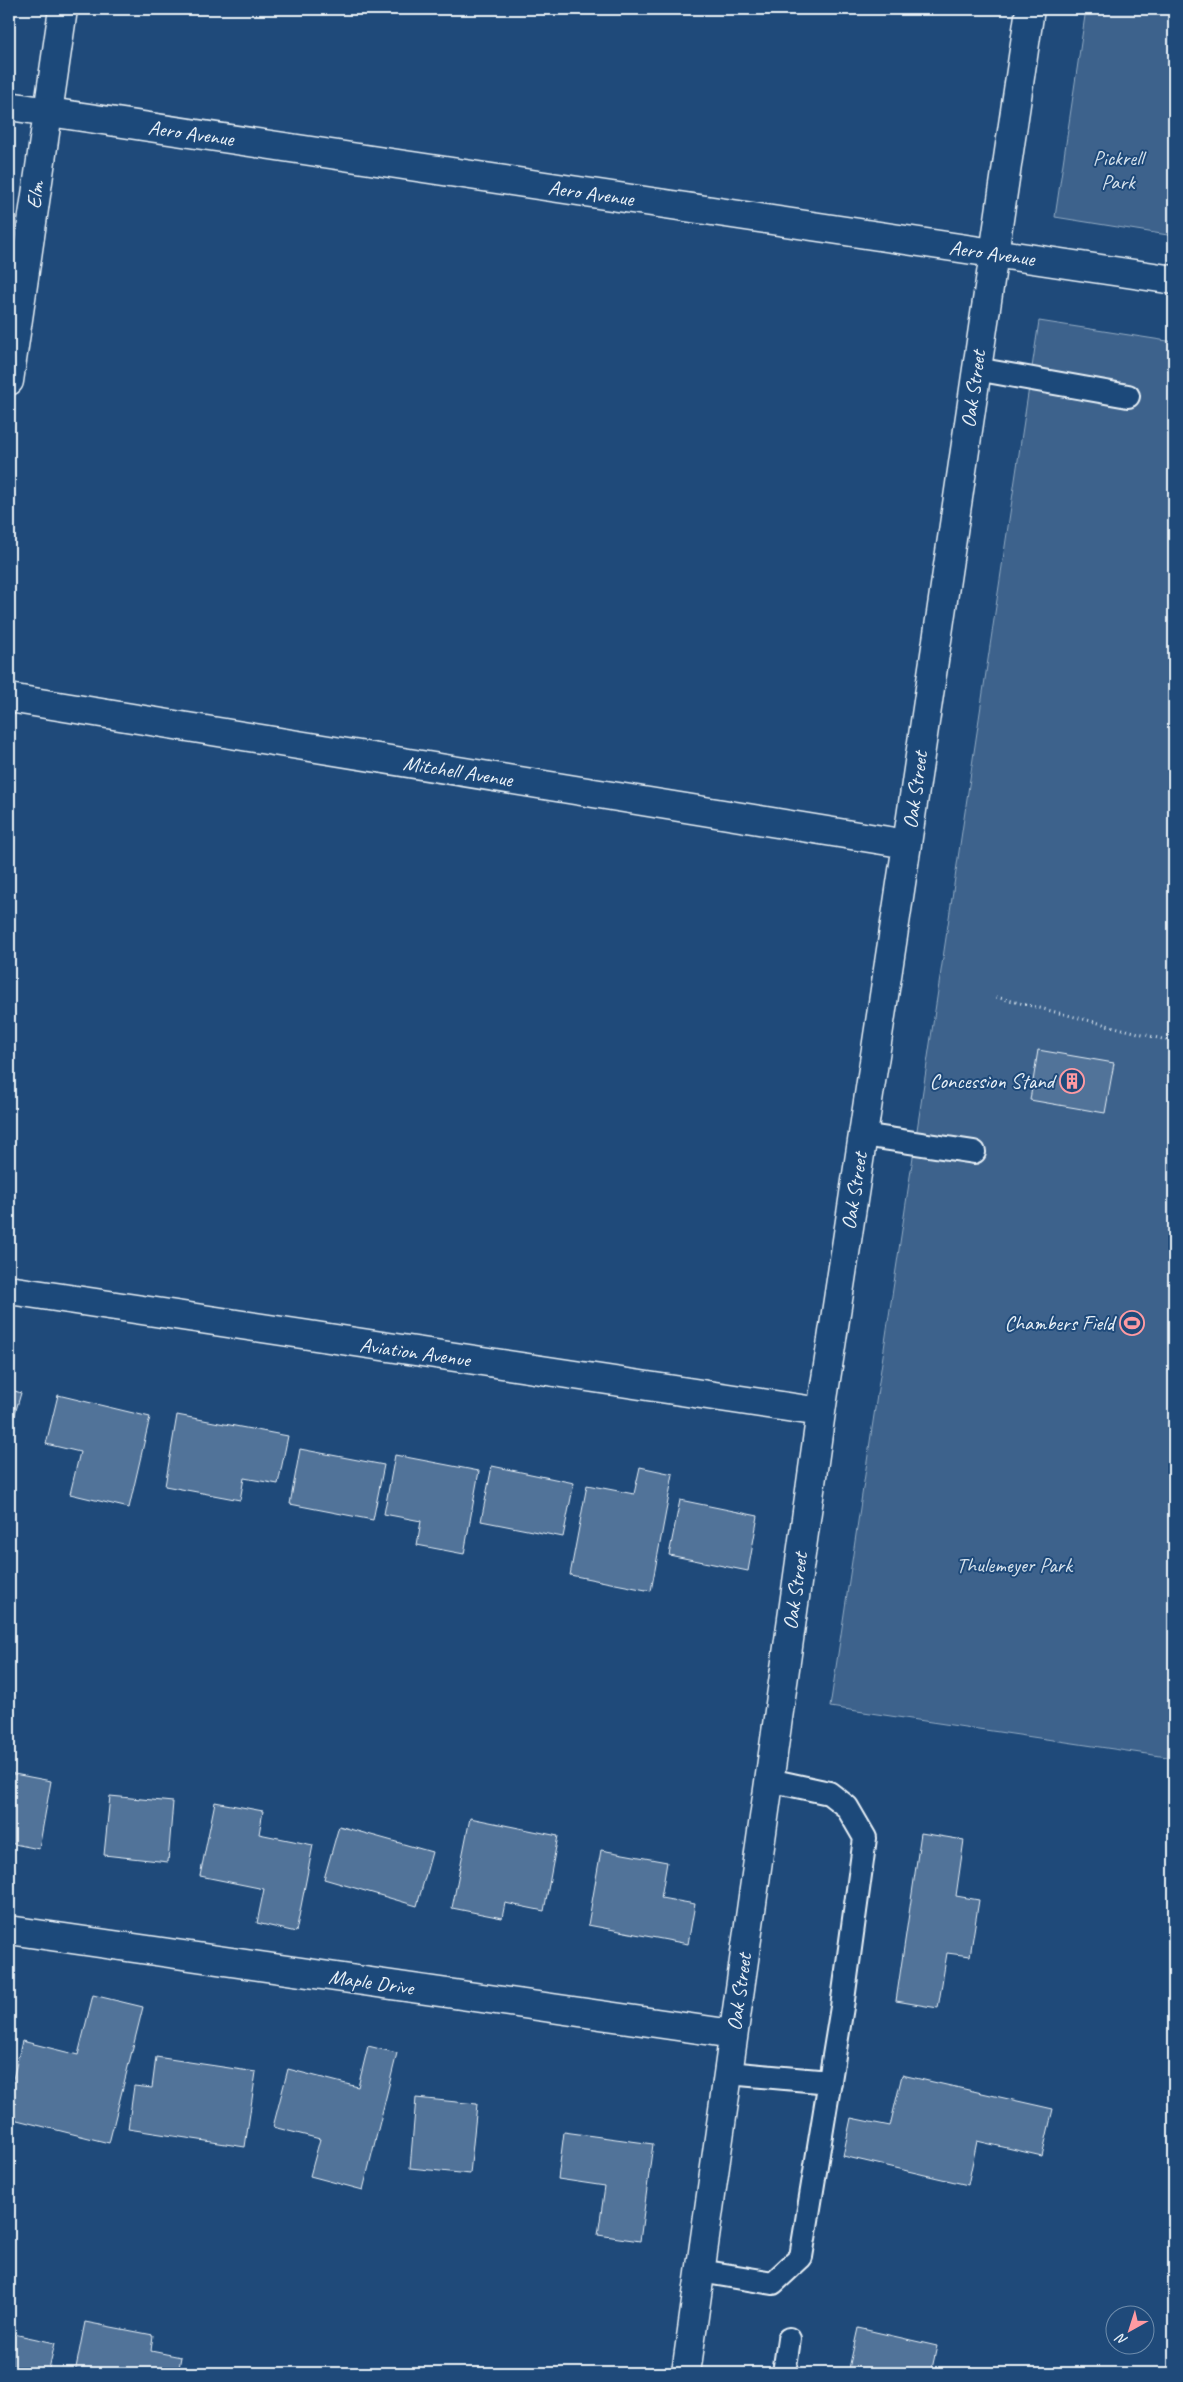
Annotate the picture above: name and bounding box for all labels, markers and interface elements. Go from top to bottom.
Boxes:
street label: Aero Avenue [147,114,236,152]
park label: Pickrell Park [1093,145,1147,195]
street label: Aero Avenue [547,174,636,212]
street label: Elm [20,178,50,210]
street label: Aero Avenue [948,234,1037,272]
street label: Oak Street [955,347,992,429]
street label: Oak Street [897,748,934,830]
street label: Mitchell Avenue [402,750,516,793]
place label: Concession Stand [930,1068,1058,1094]
building icon: Concession Stand [1059,1068,1085,1094]
street label: Oak Street [835,1149,873,1231]
place label: Chambers Field [1004,1310,1118,1336]
sports icon: Chambers Field [1119,1310,1145,1336]
street label: Aviation Avenue [358,1331,474,1373]
street label: Oak Street [777,1549,814,1631]
park label: Thulemeyer Park [956,1552,1074,1578]
street label: Oak Street [721,1950,758,2032]
street label: Maple Drive [327,1963,417,2001]
north arrow [1106,2304,1156,2354]
text: N [1112,2329,1131,2349]

